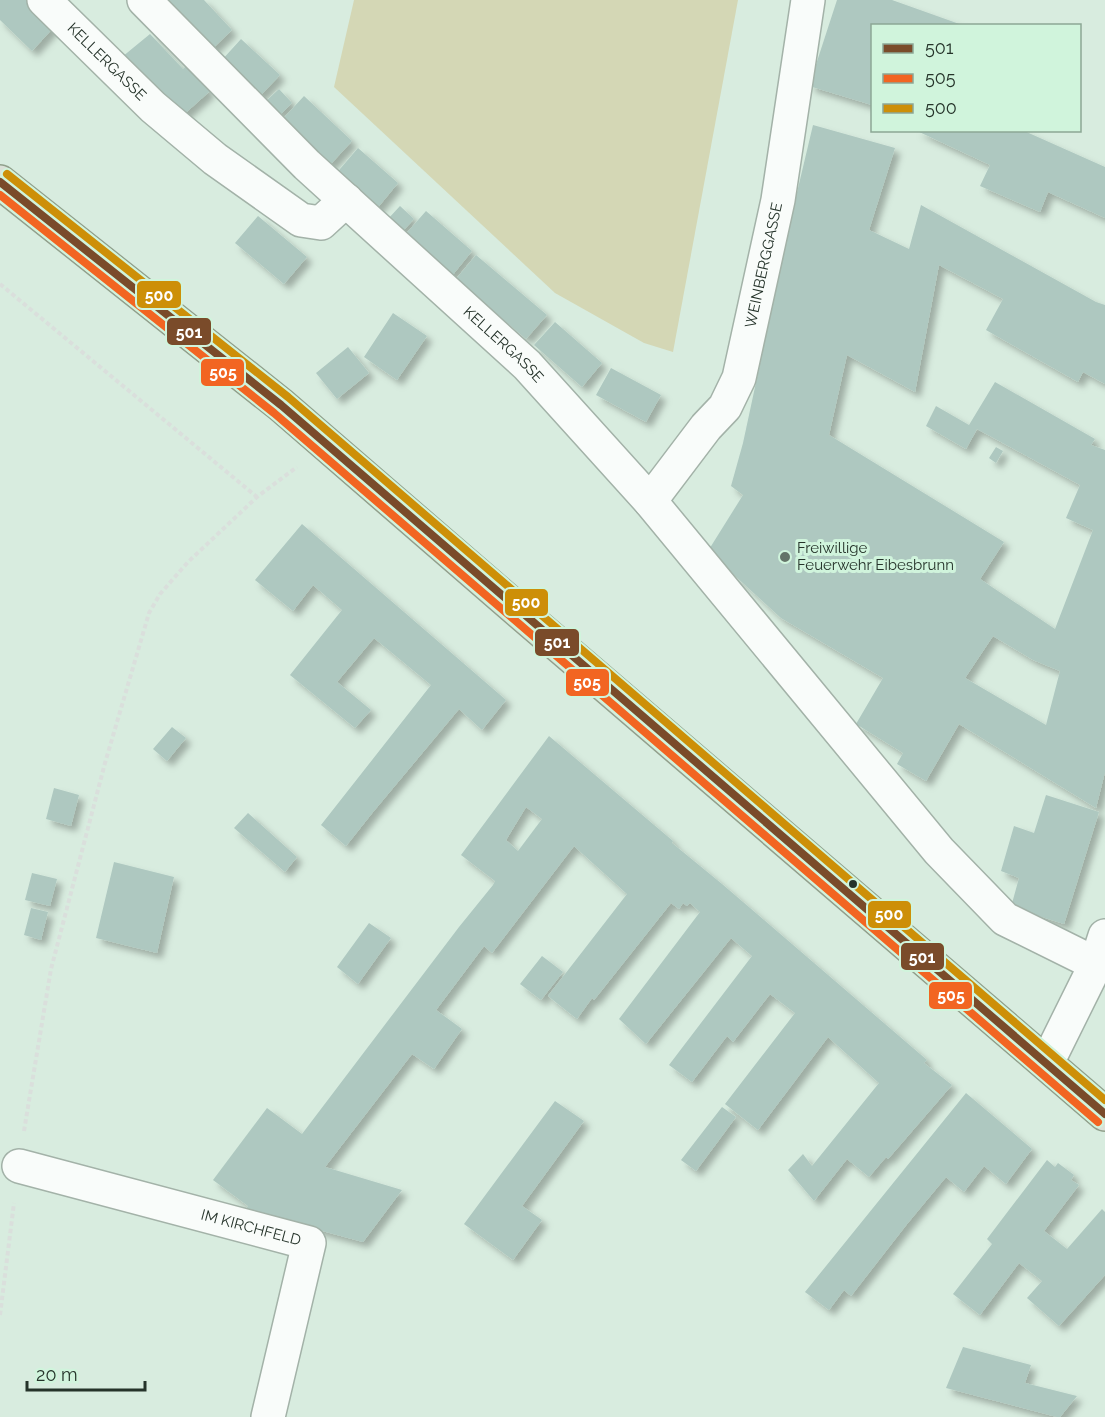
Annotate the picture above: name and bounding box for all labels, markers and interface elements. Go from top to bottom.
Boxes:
street label: KELLERGASSE [64,19,150,104]
legend [871,24,1081,132]
text: 501 [925,37,954,58]
text: 505 [925,67,956,88]
text: 500 [925,97,957,118]
street label: WEINBERGGASSE [741,201,786,330]
line badge: 500 [136,280,182,309]
text: 500 [145,286,173,305]
street label: KELLERGASSE [460,303,547,386]
line badge: 501 [166,317,212,346]
text: 501 [176,323,202,342]
line badge: 505 [200,358,245,387]
text: 505 [209,363,237,382]
place label: Freiwillige Feuerwehr Eibesbrunn [797,539,954,574]
marker: Freiwillige Feuerwehr Eibesbrunn [778,550,792,564]
line badge: 500 [504,588,549,617]
text: 500 [512,593,540,612]
line badge: 501 [534,628,580,657]
text: 501 [544,633,570,652]
line badge: 505 [565,668,610,697]
text: 505 [573,673,601,692]
unlabelled marker [847,878,859,890]
line badge: 500 [867,900,912,929]
text: 500 [875,905,903,924]
line badge: 501 [900,942,945,971]
text: 501 [909,948,935,967]
line badge: 505 [928,981,973,1010]
text: 505 [937,986,965,1005]
street label: IM KIRCHFELD [199,1206,303,1250]
scale bar [27,1354,146,1392]
text: 20 m [36,1364,78,1385]

